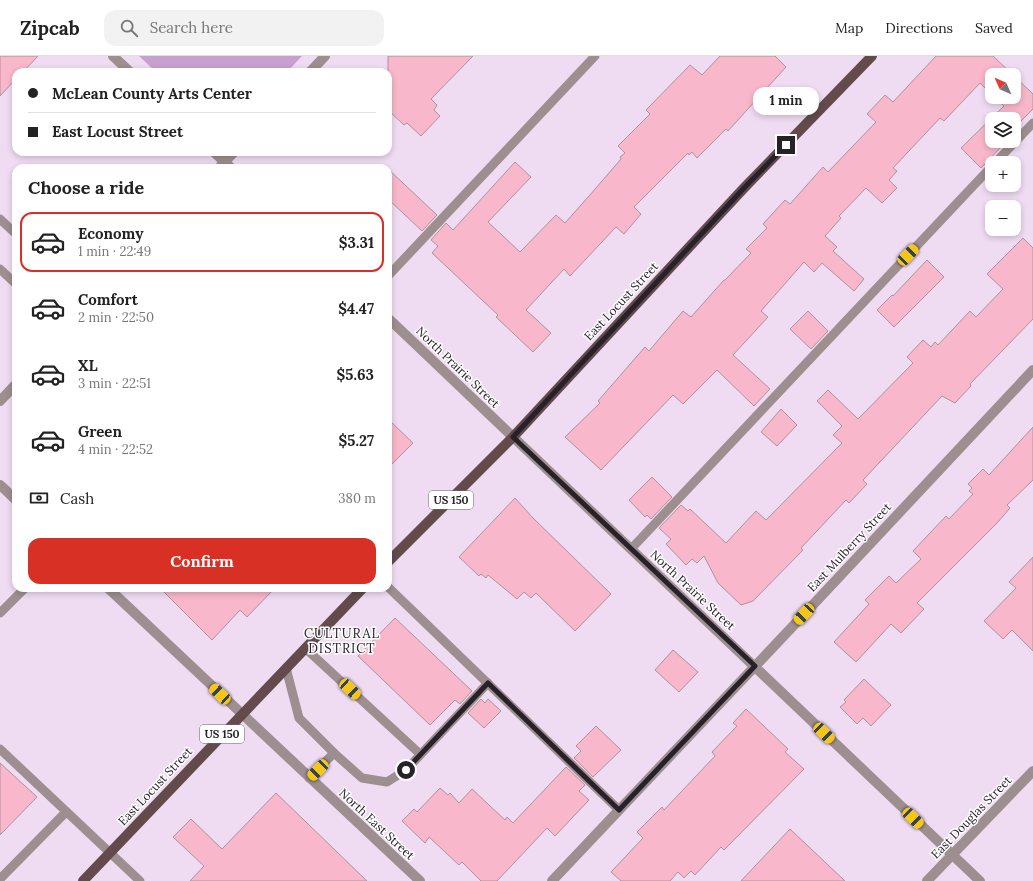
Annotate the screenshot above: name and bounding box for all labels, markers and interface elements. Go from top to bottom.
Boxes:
search box [104,10,384,46]
text: Zipcab [20,16,80,40]
icon: search [118,17,140,39]
text: Search here [150,18,233,37]
text: Map [835,19,863,37]
text: Directions [885,19,953,37]
text: Saved [975,19,1013,37]
north arrow [985,68,1021,104]
map controls [985,68,1021,236]
text: McLean County Arts Center [52,84,252,103]
callout: 1 min [753,87,819,115]
text: 1 min [769,92,803,109]
button: layers [985,112,1021,148]
text: East Locust Street [52,122,183,141]
route end [777,136,795,154]
button: + [985,156,1021,192]
text: Choose a ride [28,176,144,199]
button: − [985,200,1021,236]
icon: car [30,224,66,260]
text: Economy [78,224,143,243]
text: $3.31 [339,233,374,252]
car [895,242,921,268]
text: 1 min · 22:49 [78,243,151,260]
street label: East Locust Street [581,258,661,343]
icon: car [30,290,66,326]
text: Comfort [78,290,138,309]
text: $4.47 [338,299,374,318]
text: 2 min · 22:50 [78,309,154,326]
street label: North Prairie Street [413,323,503,411]
icon: car [30,356,66,392]
text: XL [78,356,98,375]
text: $5.63 [337,365,374,384]
text: 3 min · 22:51 [78,375,151,392]
icon: car [30,422,66,458]
text: Green [78,422,122,441]
text: $5.27 [339,431,374,450]
text: 4 min · 22:52 [78,441,153,458]
icon: cash [28,487,50,509]
text: Cash [60,489,94,508]
text: 380 m [338,490,376,507]
road number: US 150 [429,491,473,509]
street label: East Mulberry Street [804,499,894,595]
button: Confirm [28,538,376,584]
street label: North Prairie Street [647,547,739,633]
car [791,601,817,627]
district label: CULTURAL DISTRICT [304,625,380,657]
car [337,676,363,702]
car [207,681,233,707]
car [811,720,837,746]
road number: US 150 [200,725,244,743]
street label: East Locust Street [115,743,195,828]
car [305,757,331,783]
route start [397,761,415,779]
street label: East Douglas Street [928,772,1015,862]
street label: North East Street [336,785,418,863]
car [900,805,926,831]

